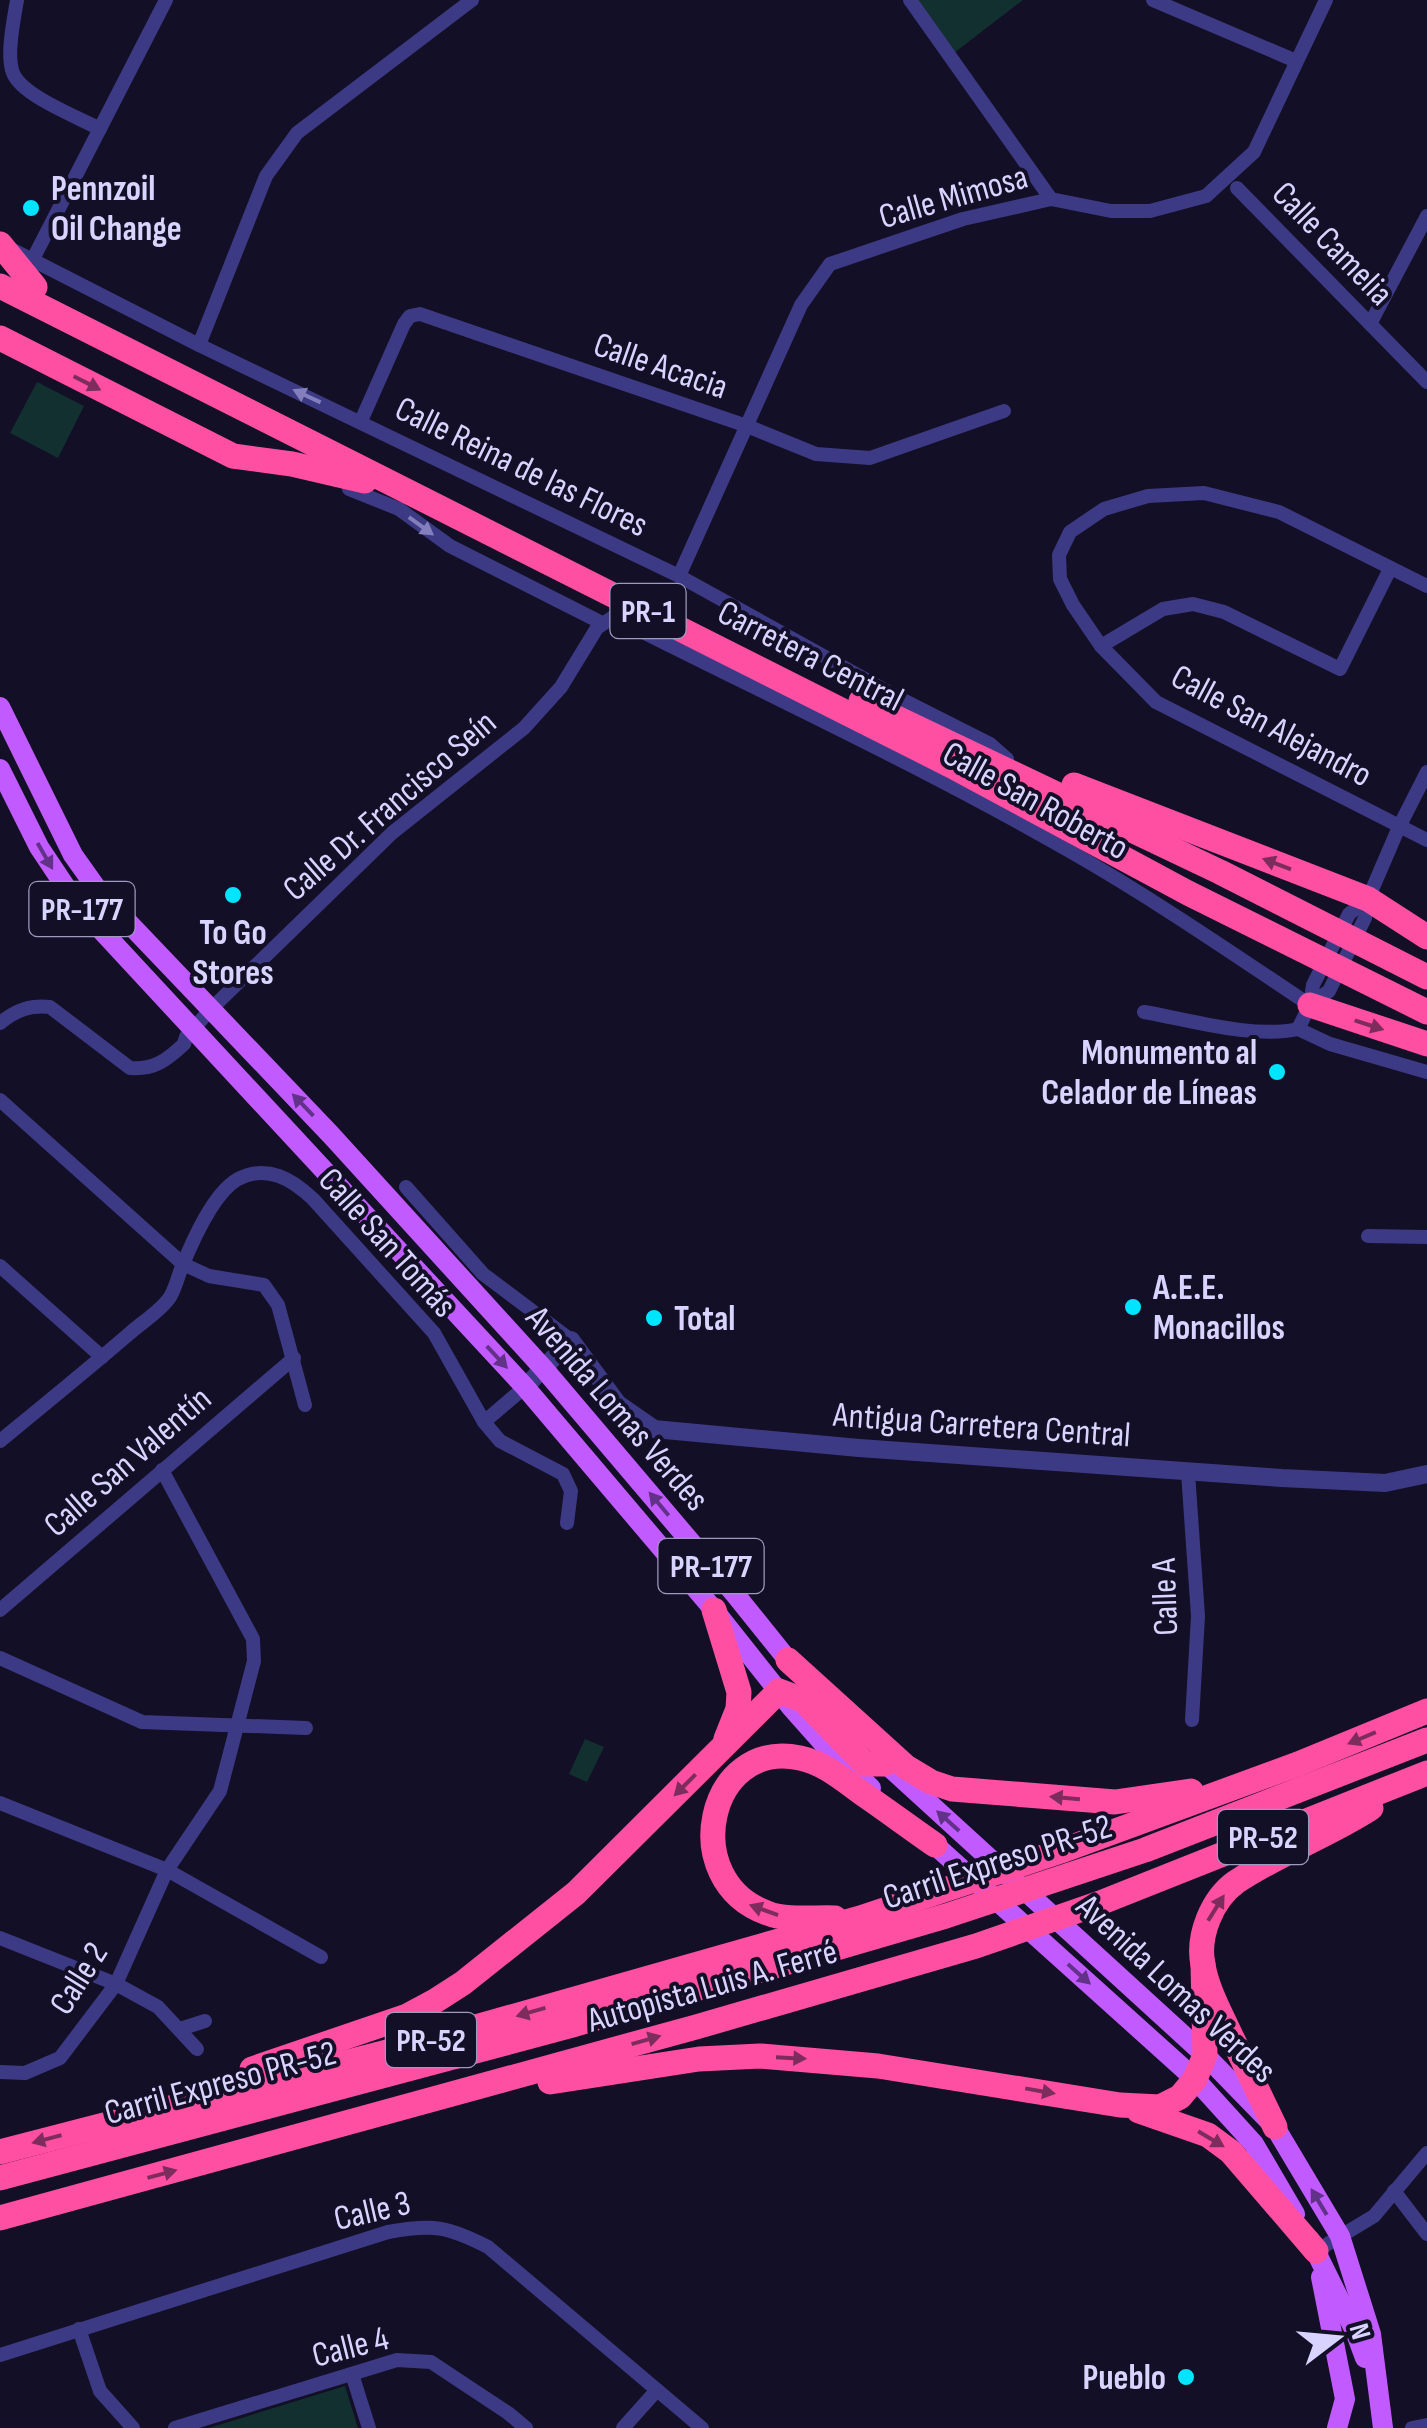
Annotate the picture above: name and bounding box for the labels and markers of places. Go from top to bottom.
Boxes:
place label: Pennzoil Oil Change [51,168,182,251]
marker: Pennzoil Oil Change [20,197,42,219]
marker: To Go Stores [222,884,244,906]
place label: To Go Stores [192,912,274,995]
place label: Monumento al Celador de Líneas [1041,1032,1257,1115]
marker: Monumento al Celador de Líneas [1266,1061,1288,1083]
place label: A.E.E. Monacillos [1152,1267,1285,1350]
marker: A.E.E. Monacillos [1122,1296,1144,1318]
place label: Total [674,1298,735,1341]
marker: Total [643,1307,665,1329]
place label: Pueblo [1082,2357,1166,2400]
marker: Pueblo [1175,2366,1197,2388]

